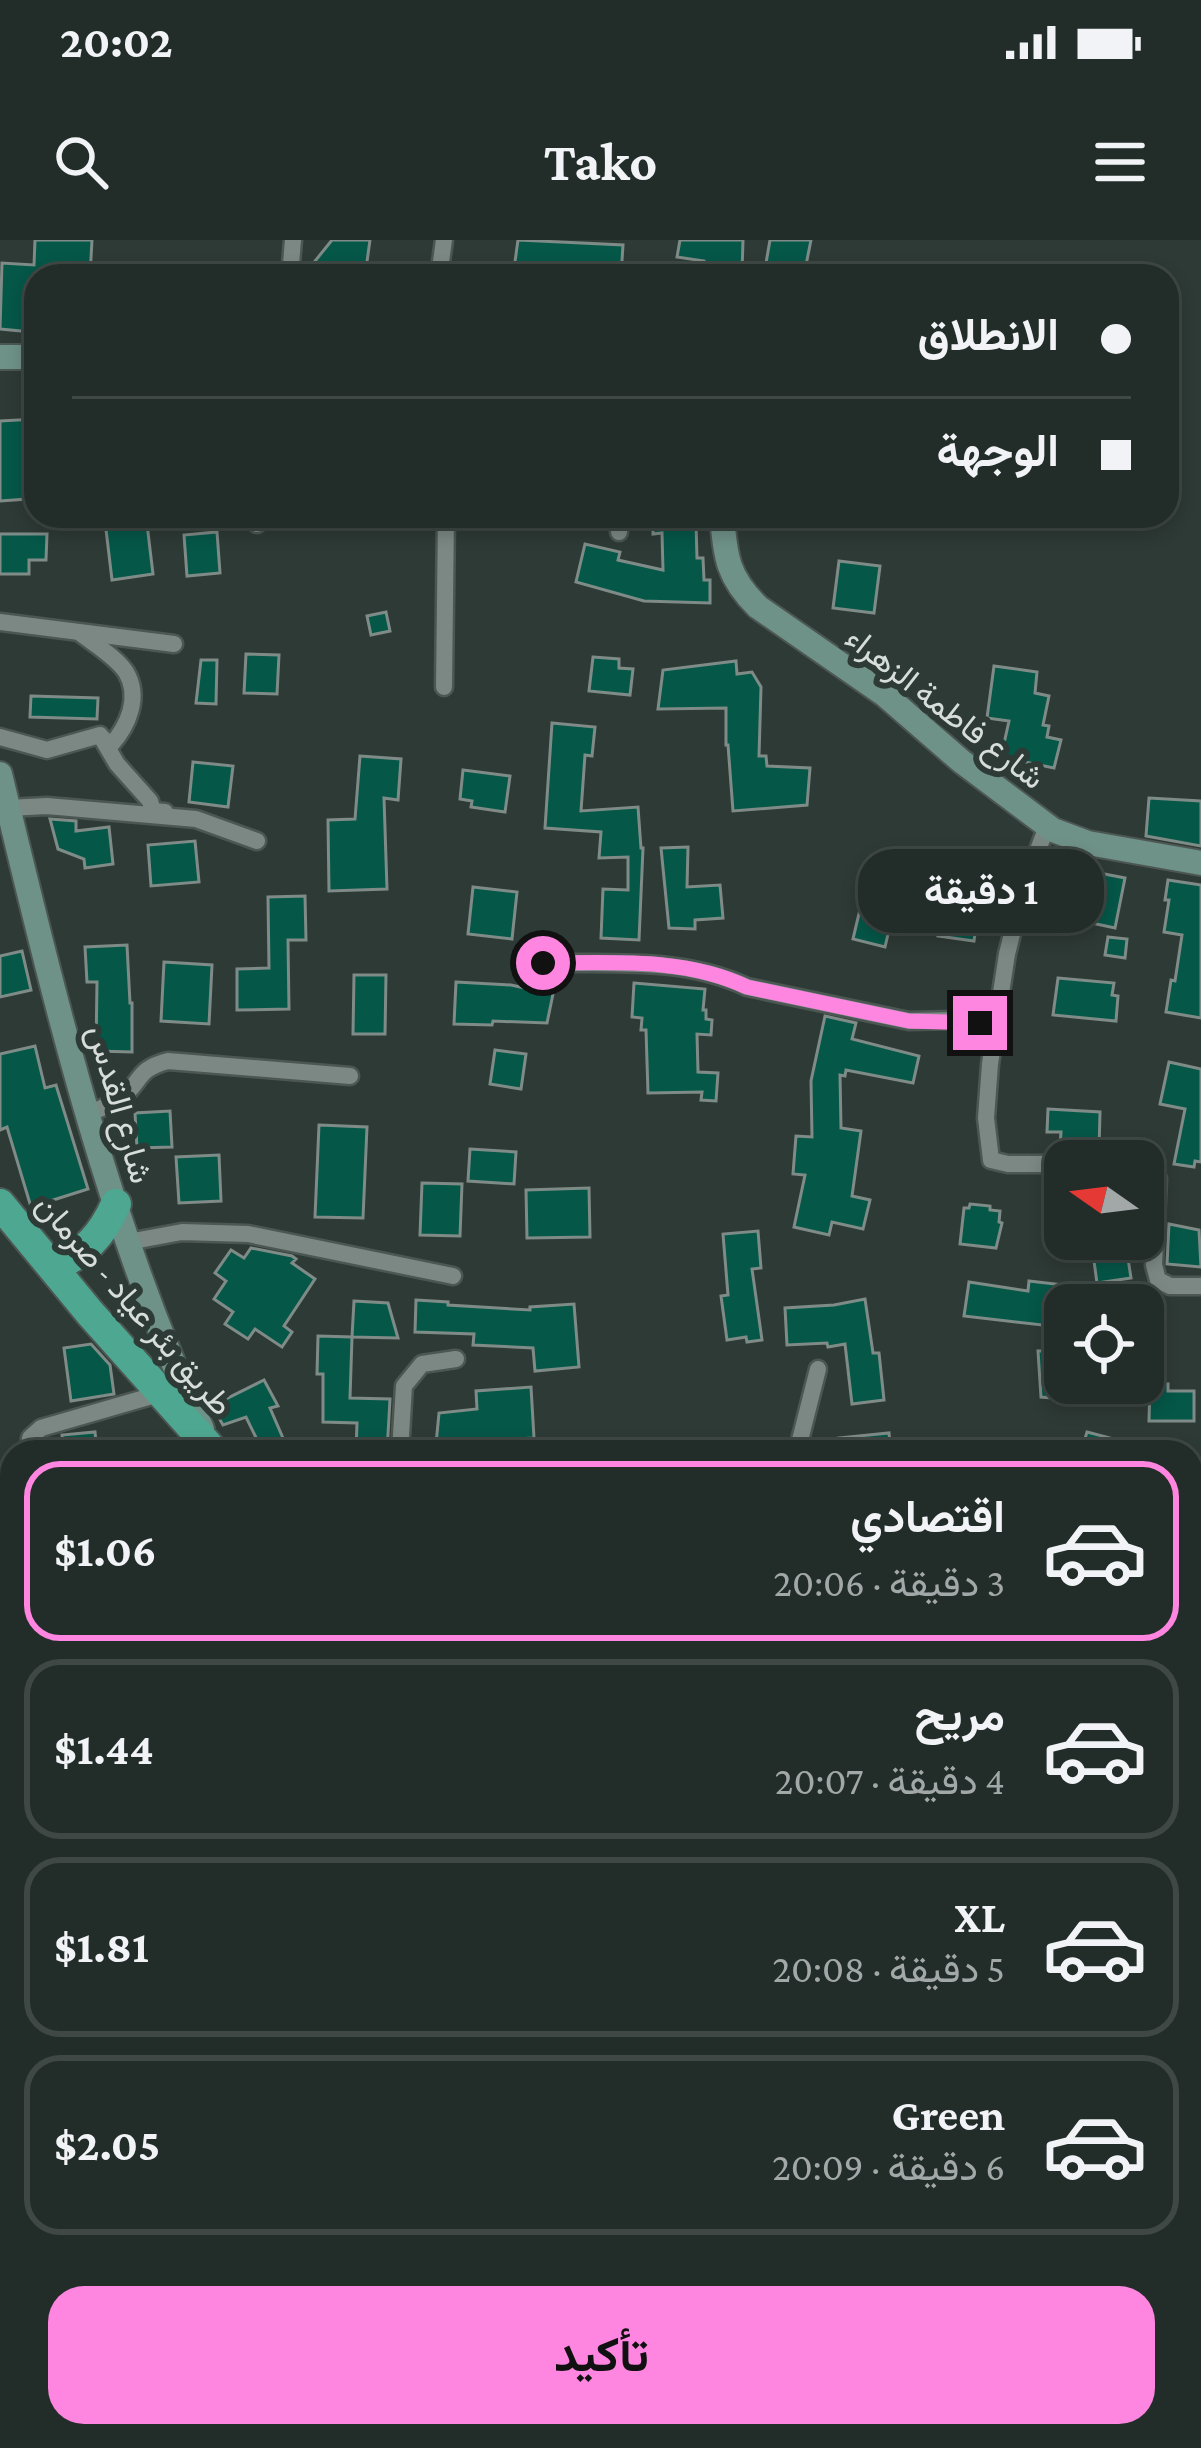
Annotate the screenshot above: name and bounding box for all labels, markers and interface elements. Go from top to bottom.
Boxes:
text: 20:02 [60,17,173,67]
icon: search [48,129,114,195]
icon: menu [1087,129,1153,195]
text: Tako [544,132,657,192]
text: الانطلاق [918,310,1059,360]
text: الوجهة [937,426,1059,476]
street label: شارع فاطمة الزهراء [837,618,1052,800]
callout: 1 دقيقة [857,849,1103,933]
text: 1 دقيقة [924,869,1038,912]
route start [516,936,570,990]
route end [953,996,1007,1050]
street label: شارع القدس [76,1021,161,1189]
north arrow [1044,1140,1164,1260]
map controls [1044,1140,1164,1404]
street label: طريق بئر عياد - صرمان [27,1186,241,1424]
button: locate [1044,1284,1164,1404]
text: اقتصادي [850,1492,1005,1542]
icon: car [1041,1497,1149,1605]
text: $1.06 [54,1526,157,1576]
text: 3 دقيقة · 20:06 [774,1561,1005,1604]
text: مريح [914,1690,1005,1740]
icon: car [1041,1695,1149,1803]
text: $1.44 [54,1724,154,1774]
text: 4 دقيقة · 20:07 [775,1759,1005,1802]
text: XL [954,1892,1005,1942]
icon: car [1041,1893,1149,2001]
text: $1.81 [54,1922,149,1972]
text: 5 دقيقة · 20:08 [772,1947,1005,1990]
text: Green [891,2090,1005,2140]
icon: car [1041,2091,1149,2199]
text: $2.05 [54,2120,160,2170]
text: 6 دقيقة · 20:09 [772,2145,1005,2188]
button: تأكيد [48,2286,1155,2424]

